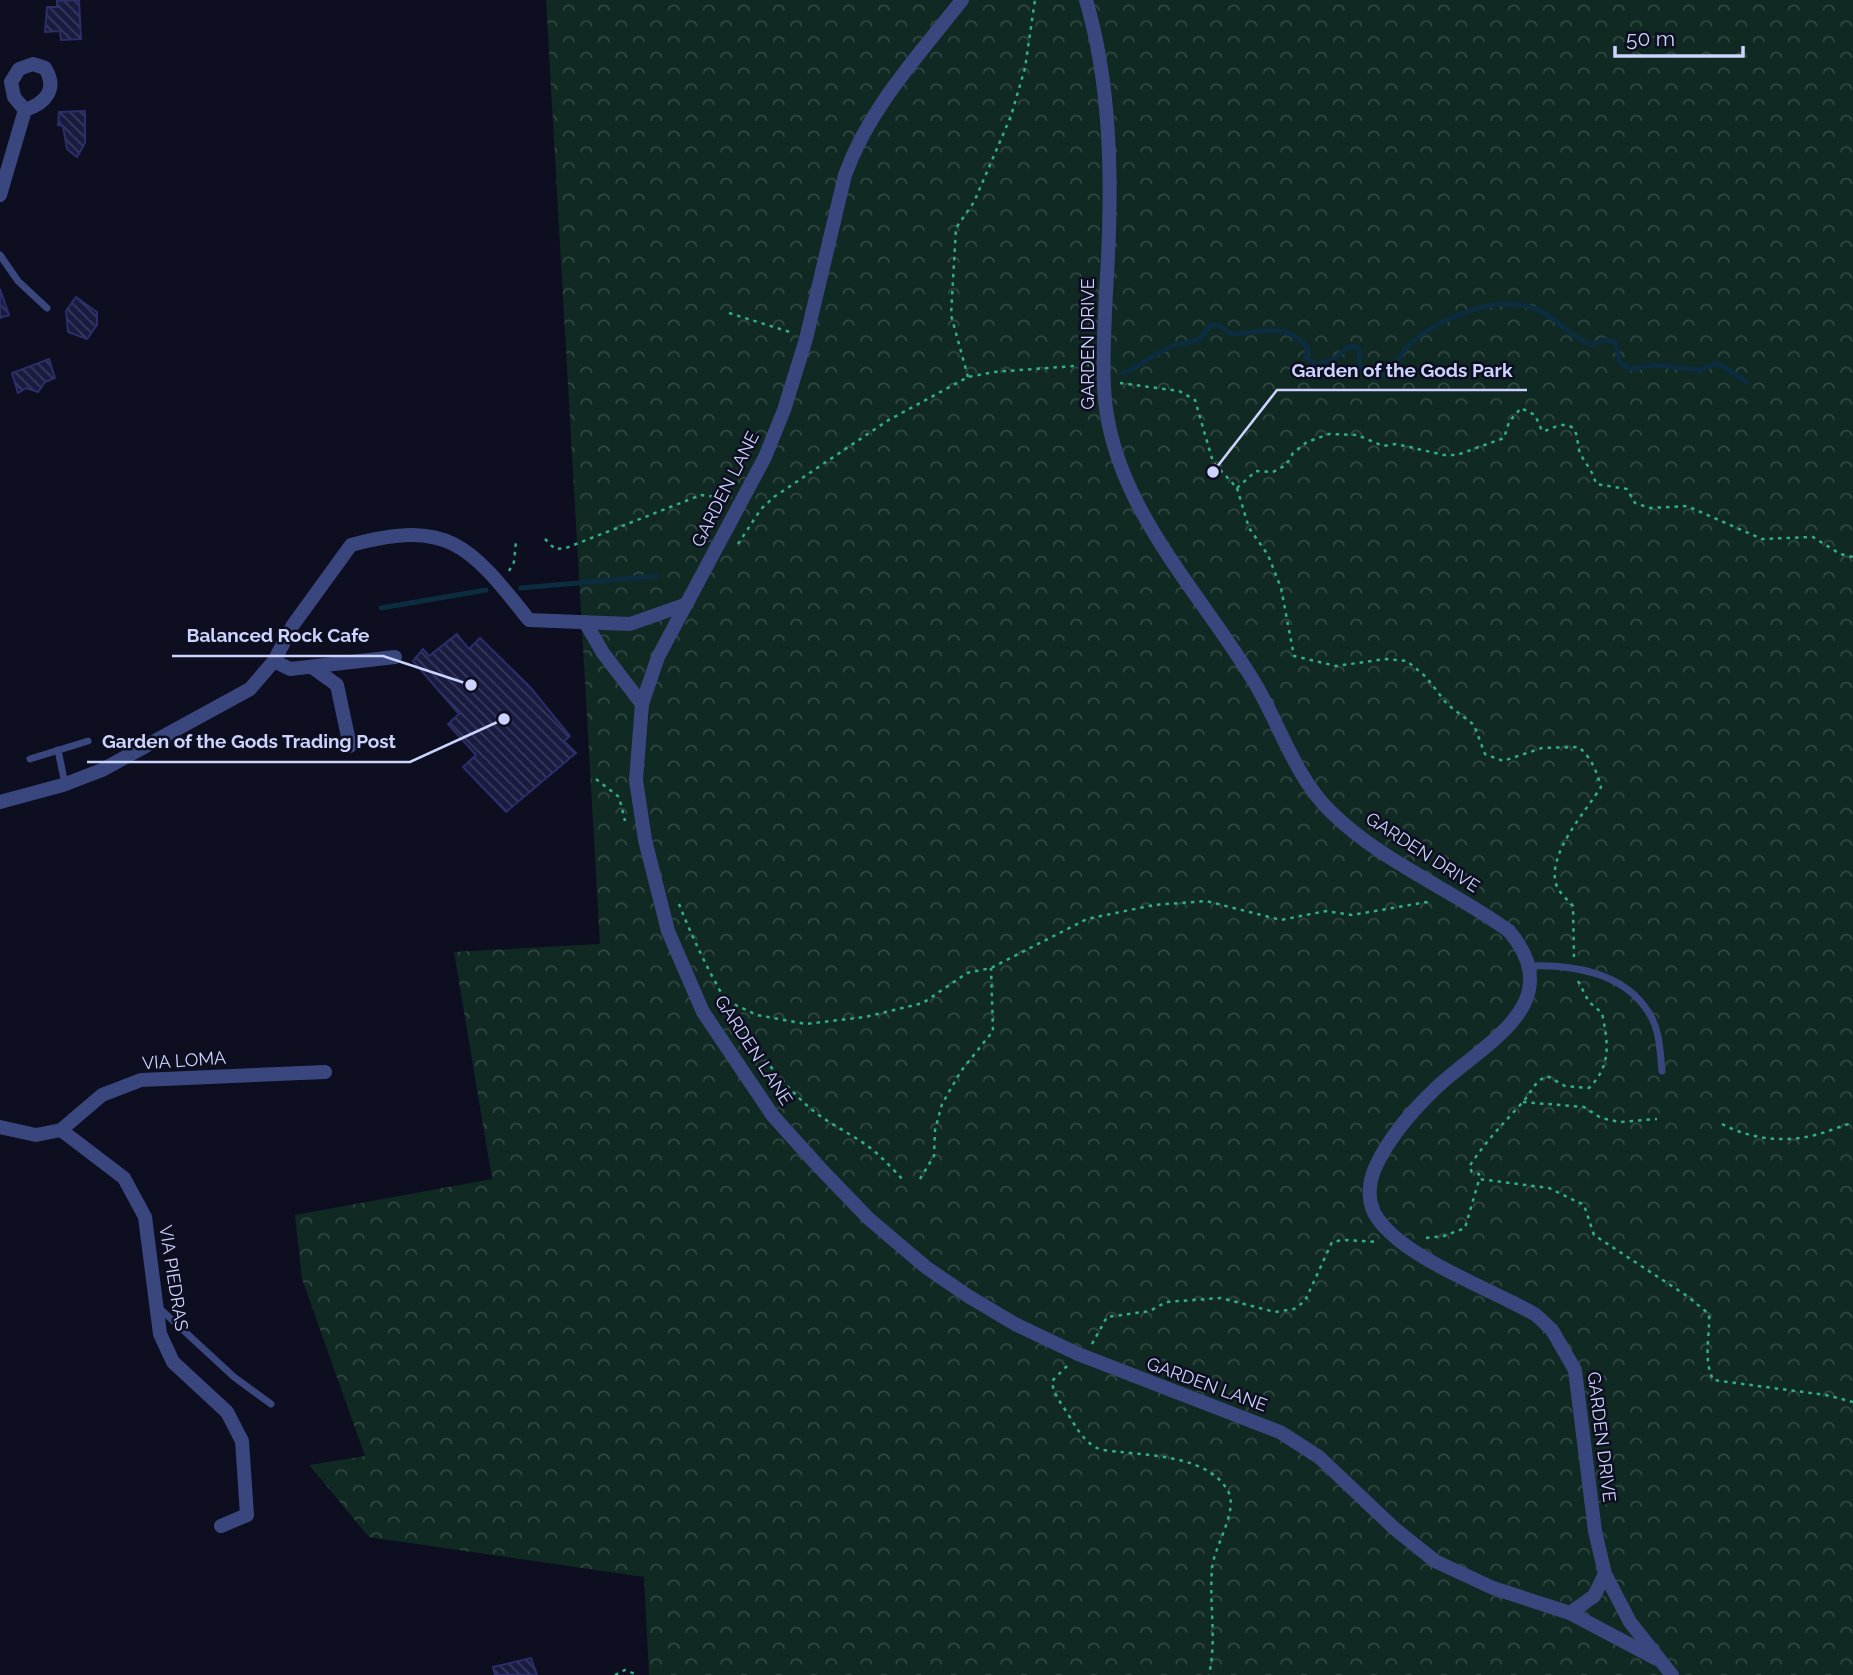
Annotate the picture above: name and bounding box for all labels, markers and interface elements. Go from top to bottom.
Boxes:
scale bar [1615,14,1743,58]
text: 50 m [1626,26,1675,51]
street label: GARDEN DRIVE [1077,278,1098,410]
callout: Garden of the Gods Park [1277,350,1527,390]
text: Garden of the Gods Park [1291,359,1513,381]
street label: GARDEN LANE [687,428,763,550]
callout: Balanced Rock Cafe [172,616,383,656]
text: Balanced Rock Cafe [187,624,369,646]
callout: Garden of the Gods Trading Post [87,722,410,762]
text: Garden of the Gods Trading Post [102,730,397,752]
street label: GARDEN DRIVE [1362,807,1484,897]
street label: GARDEN LANE [711,991,797,1109]
street label: VIA LOMA [141,1047,227,1073]
street label: VIA PIEDRAS [155,1224,193,1333]
street label: GARDEN LANE [1144,1352,1270,1416]
street label: GARDEN DRIVE [1584,1371,1620,1504]

